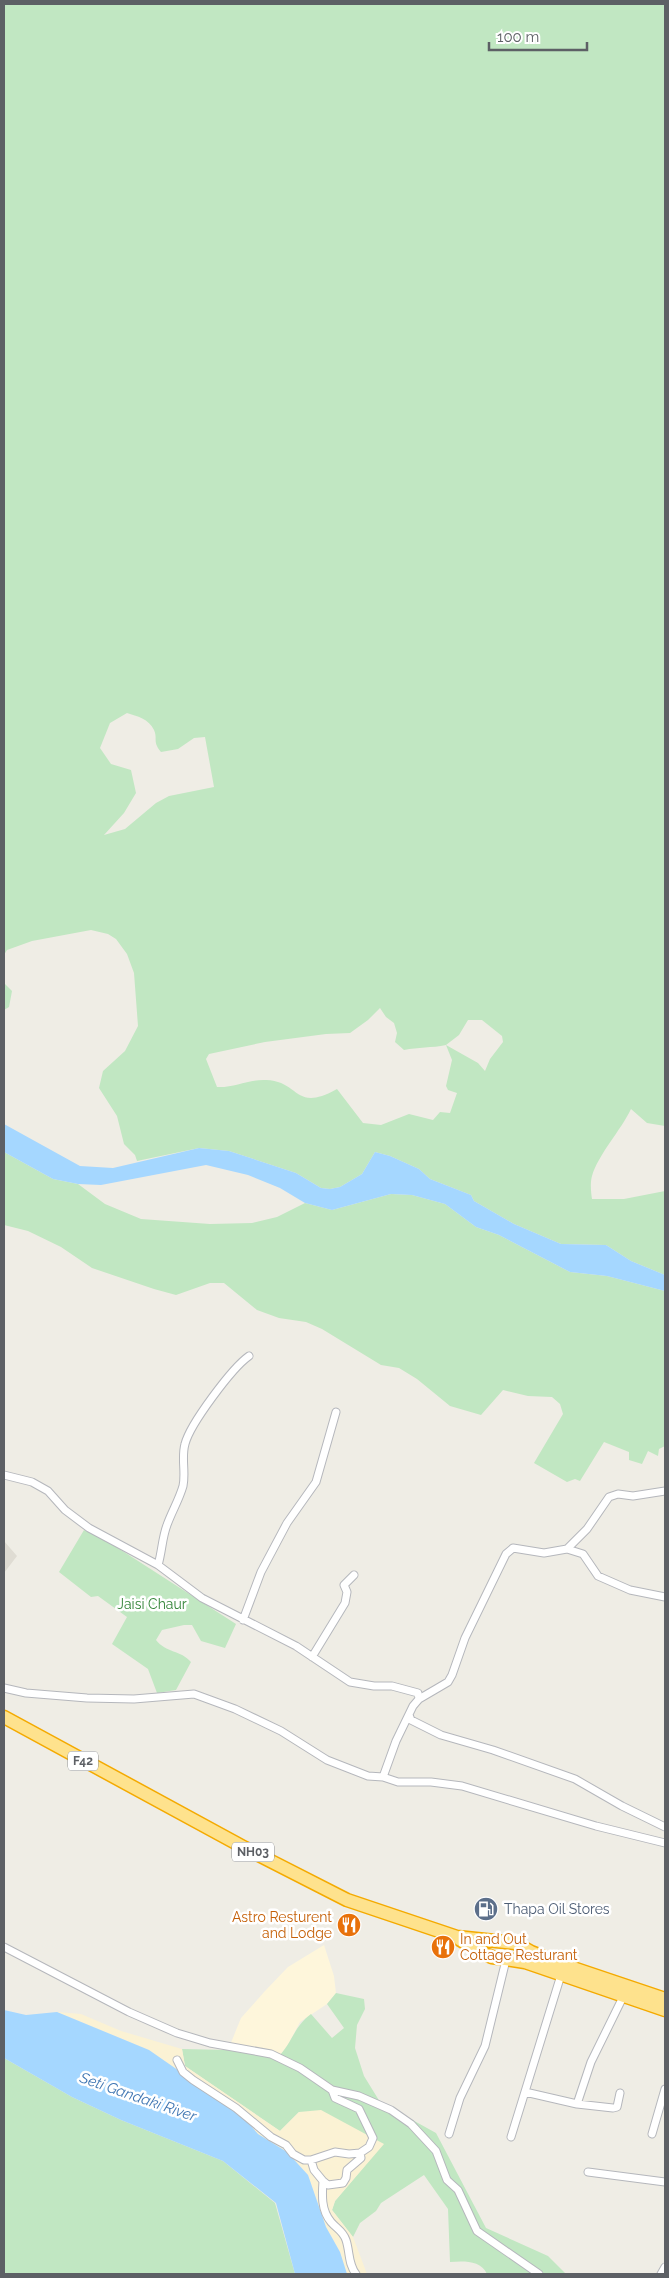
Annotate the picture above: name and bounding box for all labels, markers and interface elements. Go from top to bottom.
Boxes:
scale bar [489,20,586,52]
text: 100 m [497,28,539,46]
park label: Jaisi Chaur [117,1596,187,1612]
road number: F42 [68,1752,98,1770]
road number: NH03 [232,1842,274,1861]
fuel station icon: Thapa Oil Stores [473,1896,499,1922]
place label: Thapa Oil Stores [504,1901,610,1917]
place label: Astro Resturent and Lodge [232,1909,332,1941]
restaurant icon: Astro Resturent and Lodge [336,1912,362,1938]
place label: In and Out Cottage Resturant [460,1931,578,1963]
restaurant icon: In and Out Cottage Resturant [430,1934,456,1960]
water label: Seti Gandaki River [76,2068,199,2126]

